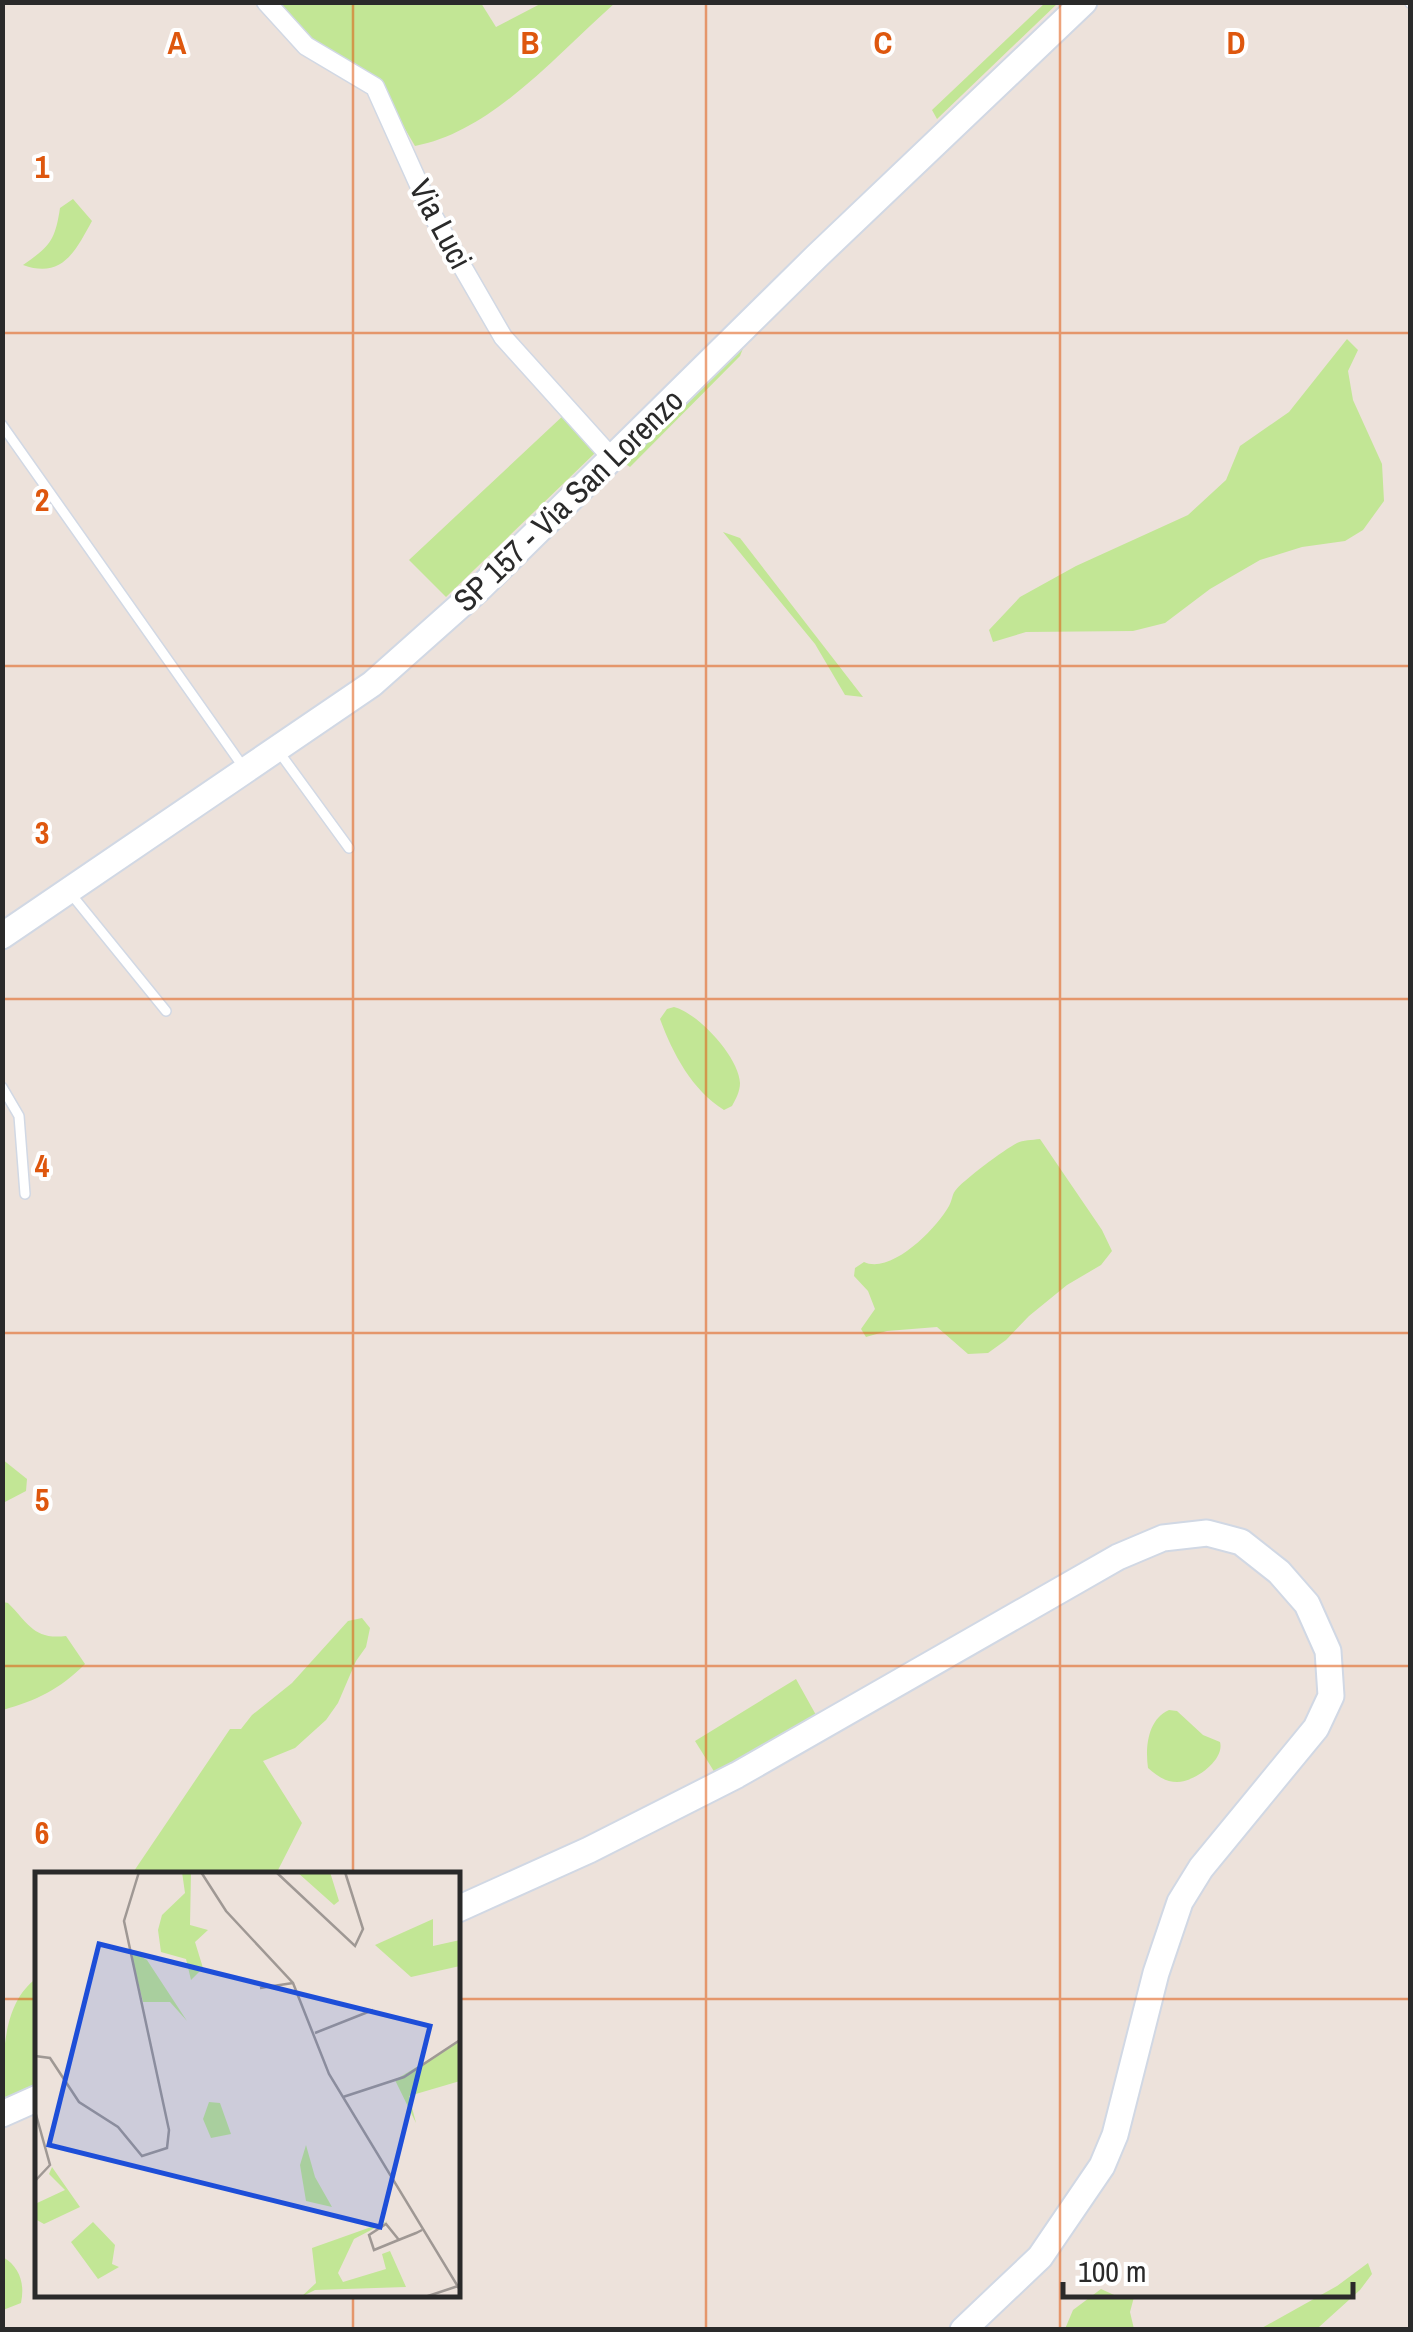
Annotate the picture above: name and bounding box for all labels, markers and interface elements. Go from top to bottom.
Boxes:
text: A [168,21,187,64]
text: B [521,21,539,64]
text: C [874,21,892,64]
text: D [1227,21,1245,64]
text: 1 [35,145,50,188]
street label: Via Luci [400,172,482,276]
street label: SP 157 - Via San Lorenzo [444,379,692,621]
text: 2 [35,478,49,521]
text: 3 [35,811,49,854]
text: 4 [35,1144,50,1187]
text: 5 [35,1478,49,1521]
text: 6 [35,1811,49,1854]
inset map [35,1872,460,2297]
scale bar [1063,2237,1353,2299]
text: 100 m [1078,2251,1146,2291]

